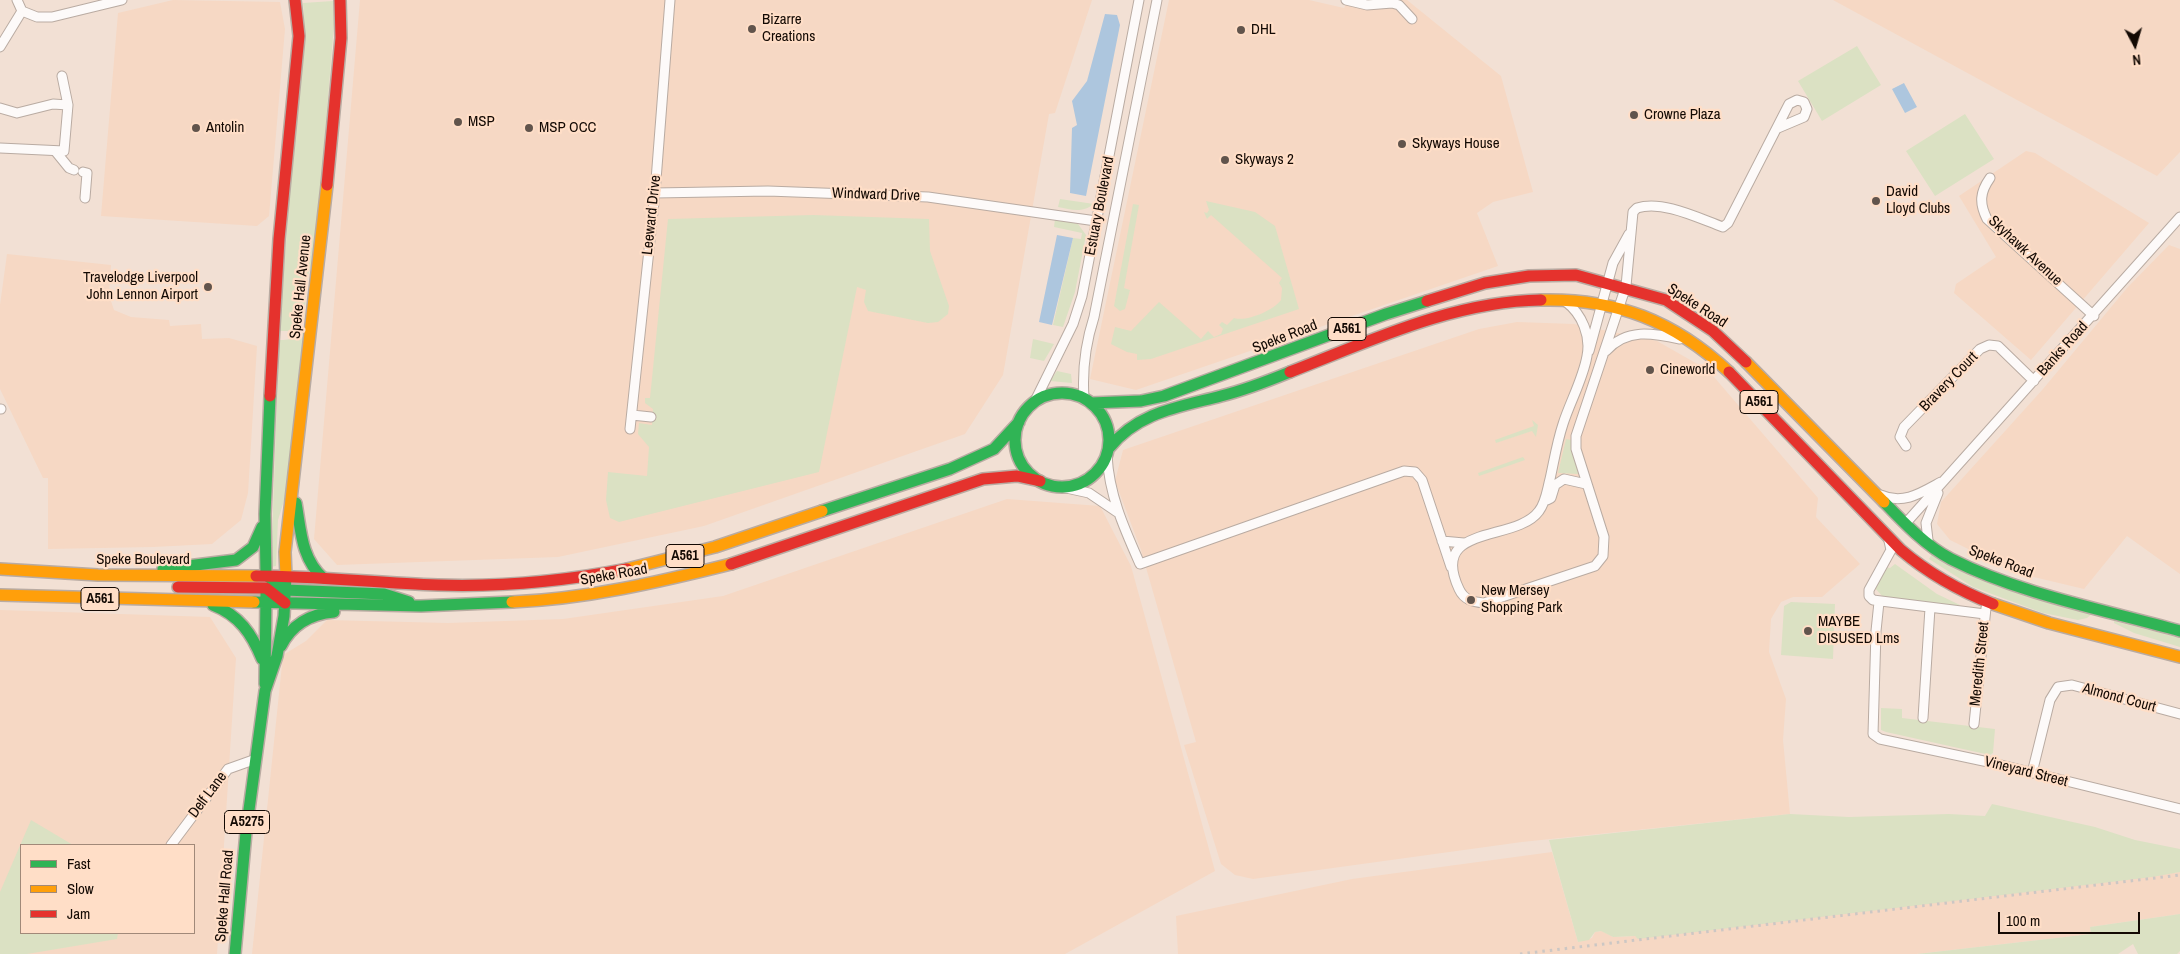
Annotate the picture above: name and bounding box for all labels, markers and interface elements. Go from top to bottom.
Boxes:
place label: Bizarre Creations [762,11,815,46]
north arrow [2110,20,2160,70]
place label: DHL [1251,21,1276,39]
marker: Bizarre Creations [746,23,758,35]
marker: DHL [1235,24,1247,36]
text: N [2132,51,2142,69]
place label: Crowne Plaza [1644,106,1721,124]
marker: Crowne Plaza [1628,109,1640,121]
place label: MSP [468,113,495,131]
marker: MSP [452,116,464,128]
place label: Antolin [206,119,244,137]
place label: MSP OCC [539,119,596,137]
marker: Antolin [190,122,202,134]
marker: MSP OCC [523,122,535,134]
place label: Skyways House [1412,135,1499,153]
marker: Skyways House [1396,138,1408,150]
place label: Skyways 2 [1235,151,1294,169]
marker: Skyways 2 [1219,154,1231,166]
street label: Estuary Boulevard [1082,155,1118,257]
street label: Leeward Drive [639,174,665,256]
place label: David Lloyd Clubs [1886,183,1950,218]
street label: Windward Drive [832,184,920,206]
marker: David Lloyd Clubs [1870,195,1882,207]
street label: Skyhawk Avenue [1984,212,2066,290]
street label: Speke Hall Avenue [287,234,315,340]
place label: Travelodge Liverpool John Lennon Airport [83,269,198,304]
street label: Speke Road [1664,280,1730,332]
marker: Travelodge Liverpool John Lennon Airport [202,281,214,293]
street label: Speke Road [1250,316,1320,358]
road number: A561 [1328,318,1366,340]
street label: Banks Road [2034,318,2092,380]
street label: Bravery Court [1916,348,1982,416]
place label: Cineworld [1660,361,1715,379]
marker: Cineworld [1644,364,1656,376]
road number: A561 [1740,391,1778,414]
street label: Speke Road [1966,541,2036,583]
road number: A561 [666,544,704,568]
street label: Speke Boulevard [96,551,190,569]
street label: Speke Road [579,560,649,590]
place label: New Mersey Shopping Park [1481,582,1562,617]
road number: A561 [81,588,119,610]
marker: New Mersey Shopping Park [1465,594,1477,606]
place label: MAYBE DISUSED Lms [1818,613,1899,648]
street label: Meredith Street [1967,621,1993,707]
marker: MAYBE DISUSED Lms [1802,625,1814,637]
street label: Almond Court [2080,680,2158,716]
street label: Vineyard Street [1982,753,2070,791]
street label: Delf Lane [185,769,231,821]
road number: A5275 [224,810,270,834]
legend [20,844,195,934]
street label: Speke Hall Road [212,849,238,943]
text: Fast [67,853,90,874]
text: Slow [67,878,94,899]
scale bar [2000,902,2142,934]
text: Jam [67,903,90,924]
text: 100 m [2006,910,2040,931]

